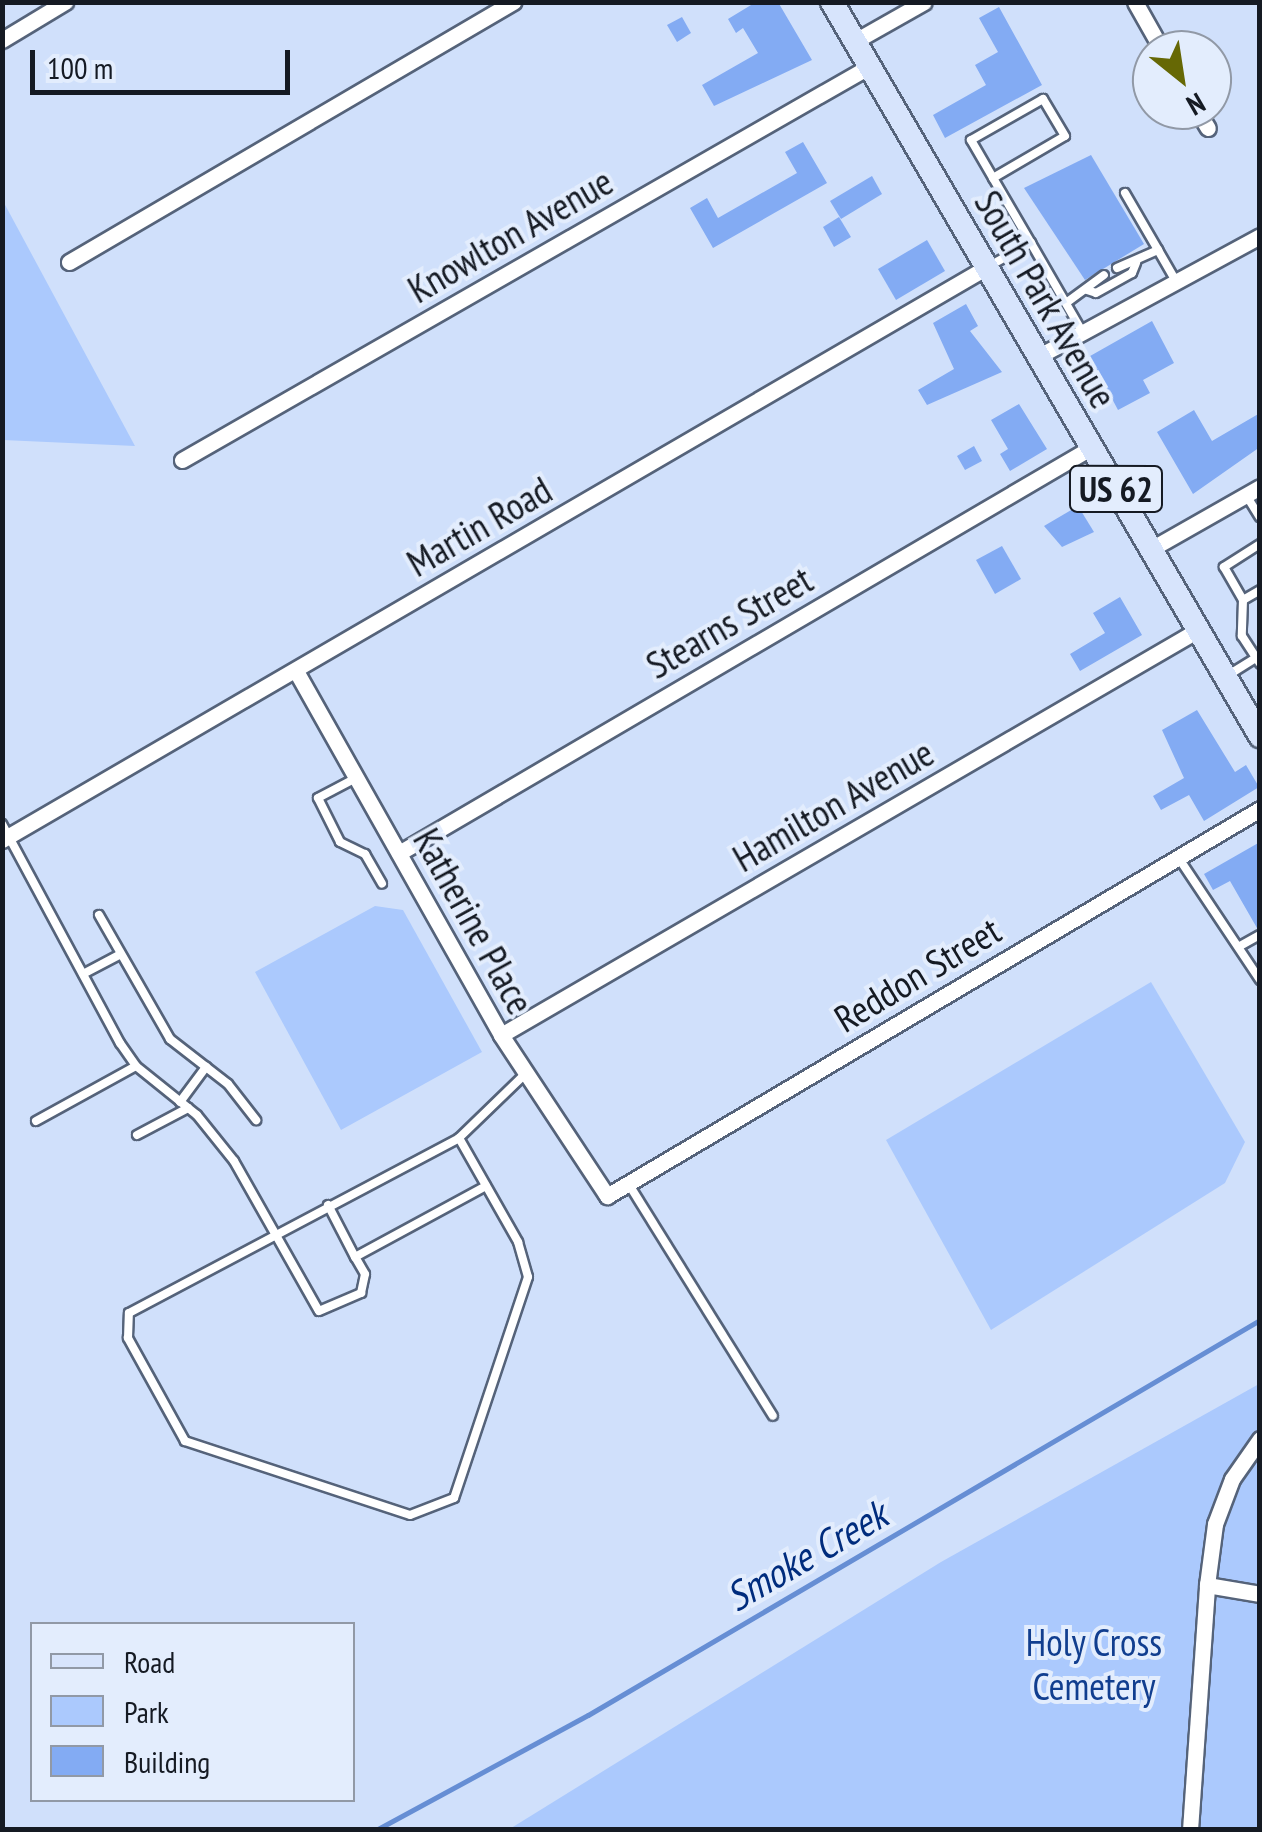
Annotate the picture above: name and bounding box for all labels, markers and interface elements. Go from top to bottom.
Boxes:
scale bar [35,30,295,92]
north arrow [1132,30,1232,130]
text: 100 m [47,48,113,87]
text: N [1180,85,1212,124]
street label: Knowlton Avenue [399,158,621,312]
street label: South Park Avenue [965,182,1127,416]
road number: US 62 [1068,459,1164,519]
street label: Martin Road [399,467,559,585]
street label: Stearns Street [638,556,820,688]
street label: Hamilton Avenue [724,729,942,881]
street label: Katherine Place [404,820,544,1022]
street label: Reddon Street [826,907,1008,1041]
water label: Smoke Creek [717,1490,895,1620]
park label: Holy Cross Cemetery [1025,1619,1163,1708]
legend [30,1622,355,1802]
text: Road [124,1642,175,1681]
text: Park [124,1692,169,1731]
text: Building [124,1742,210,1781]

